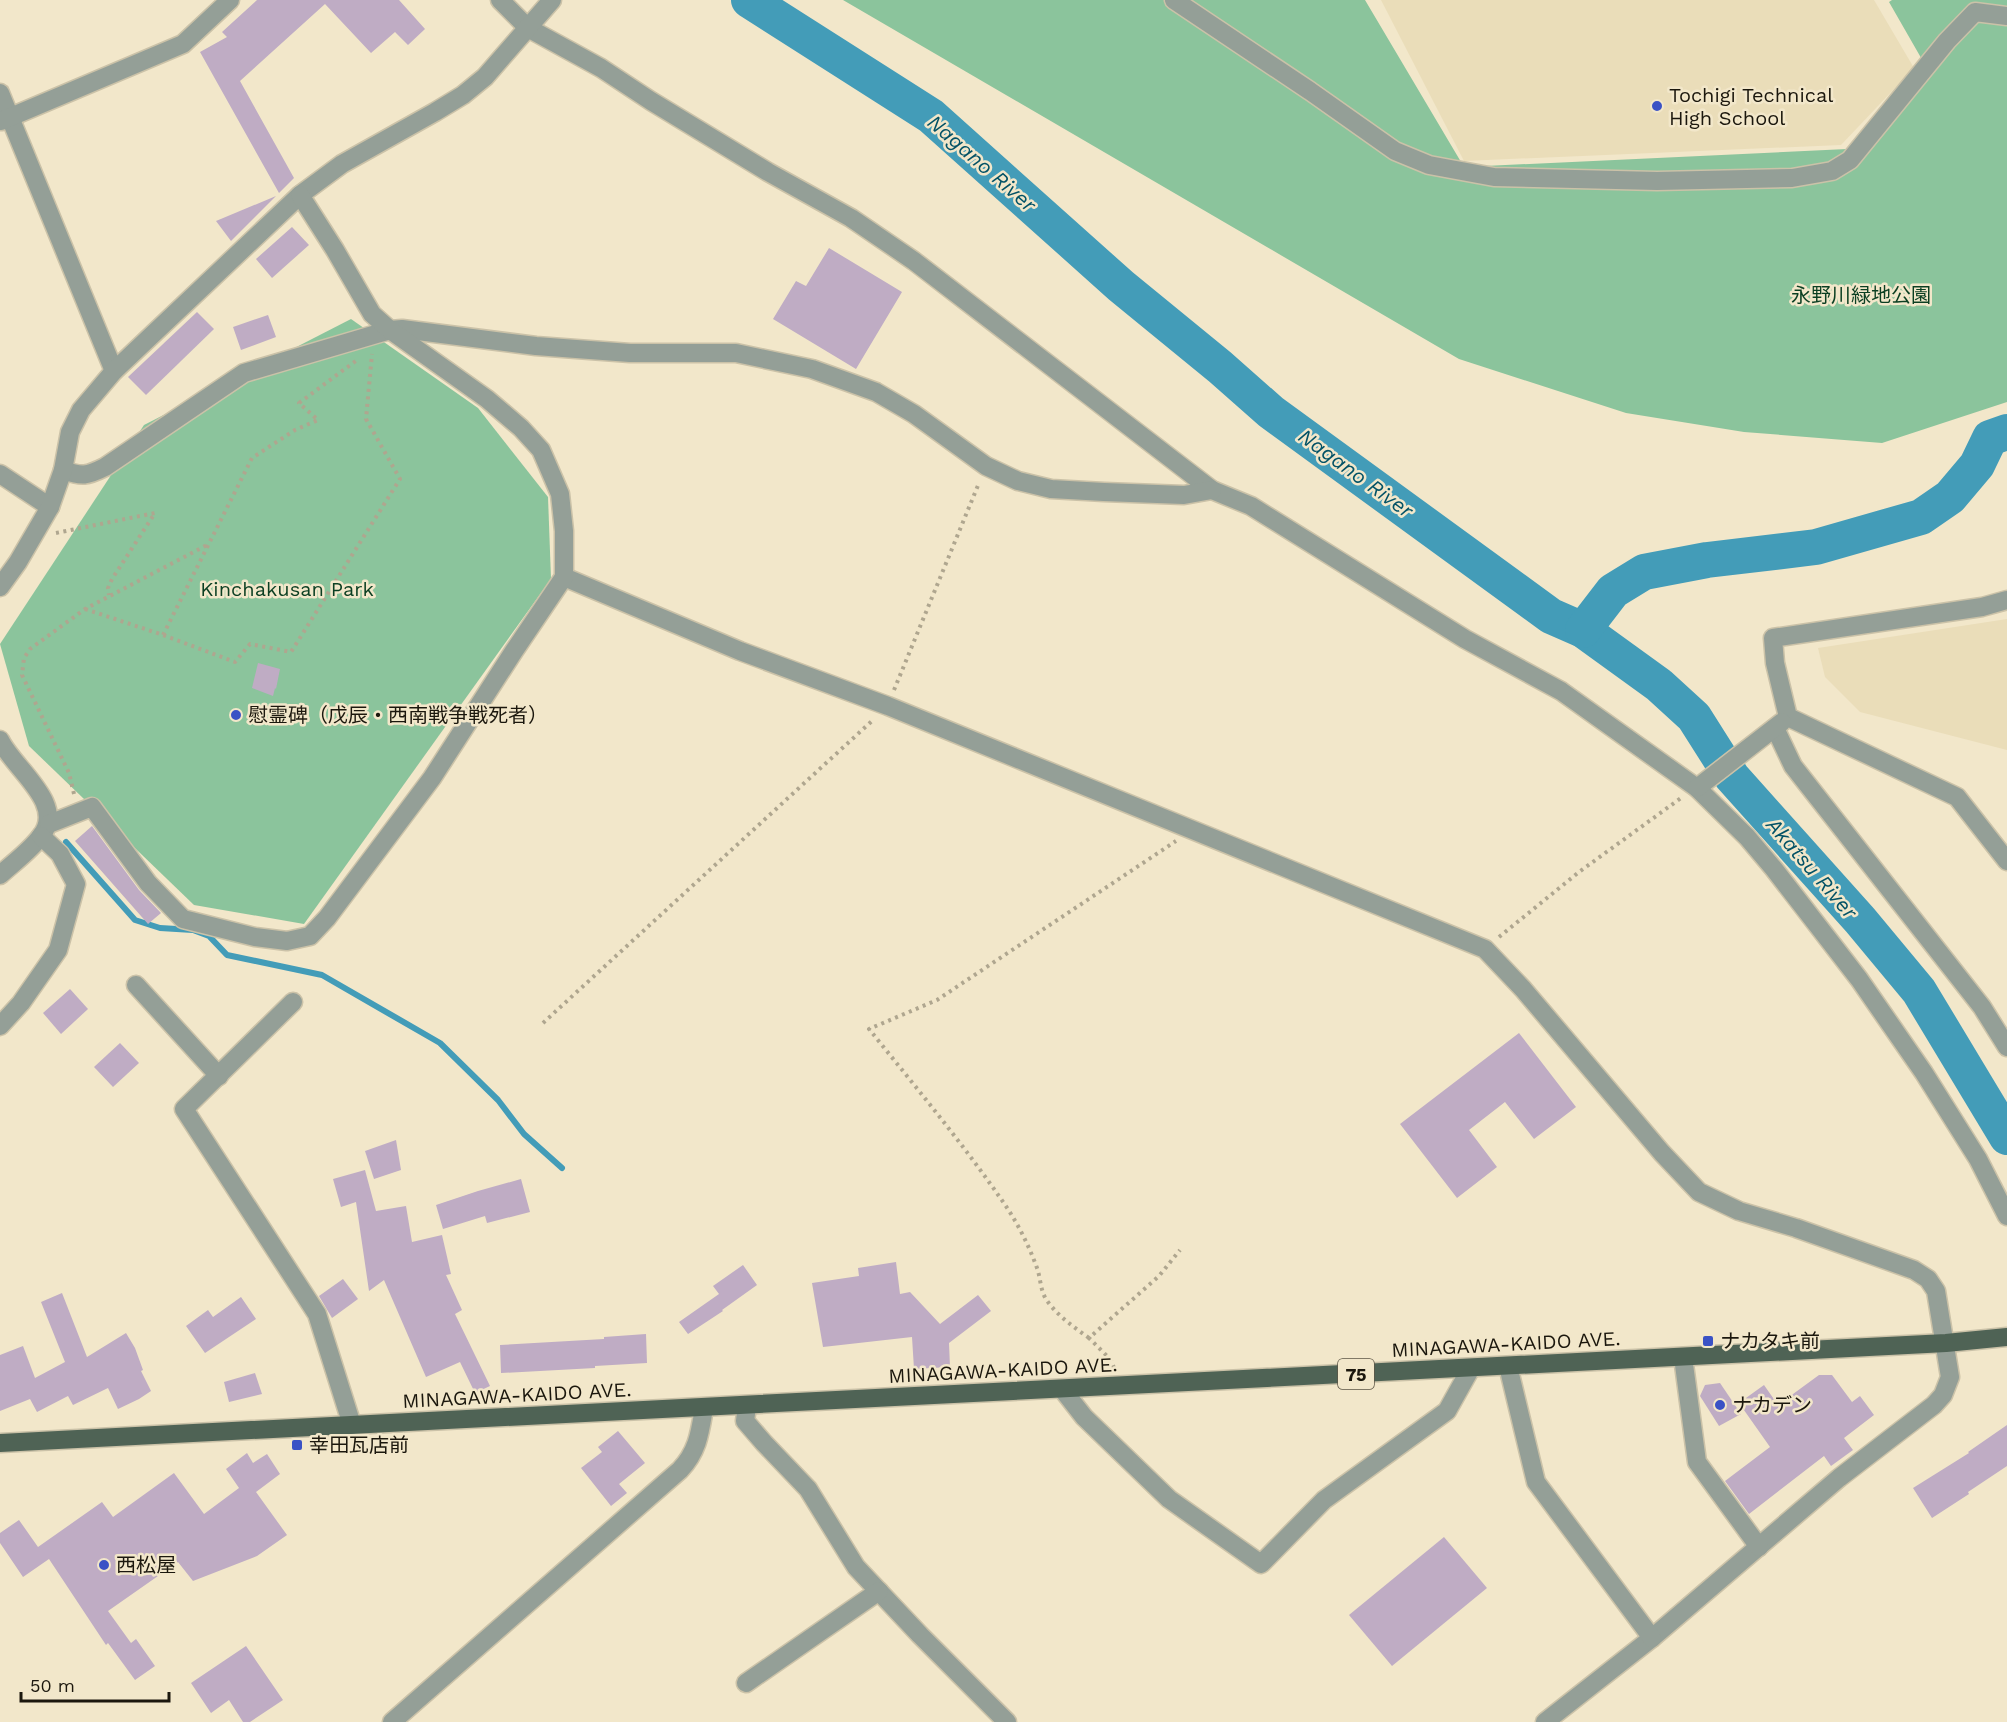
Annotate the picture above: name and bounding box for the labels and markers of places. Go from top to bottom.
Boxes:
place label: Tochigi Technical High School [1669,83,1833,130]
marker: Tochigi Technical High School [1650,99,1664,113]
place label: 慰霊碑（戊辰・西南戦争戦死者） [248,703,548,727]
marker: 慰霊碑（戊辰・西南戦争戦死者） [229,708,243,722]
place label: ナカタキ前 [1720,1329,1820,1353]
marker: ナカタキ前 [1701,1334,1715,1348]
place label: ナカデン [1732,1393,1812,1417]
marker: ナカデン [1713,1398,1727,1412]
place label: 幸田瓦店前 [309,1433,409,1457]
marker: 幸田瓦店前 [290,1438,304,1452]
place label: 西松屋 [116,1553,176,1577]
marker: 西松屋 [97,1558,111,1572]

